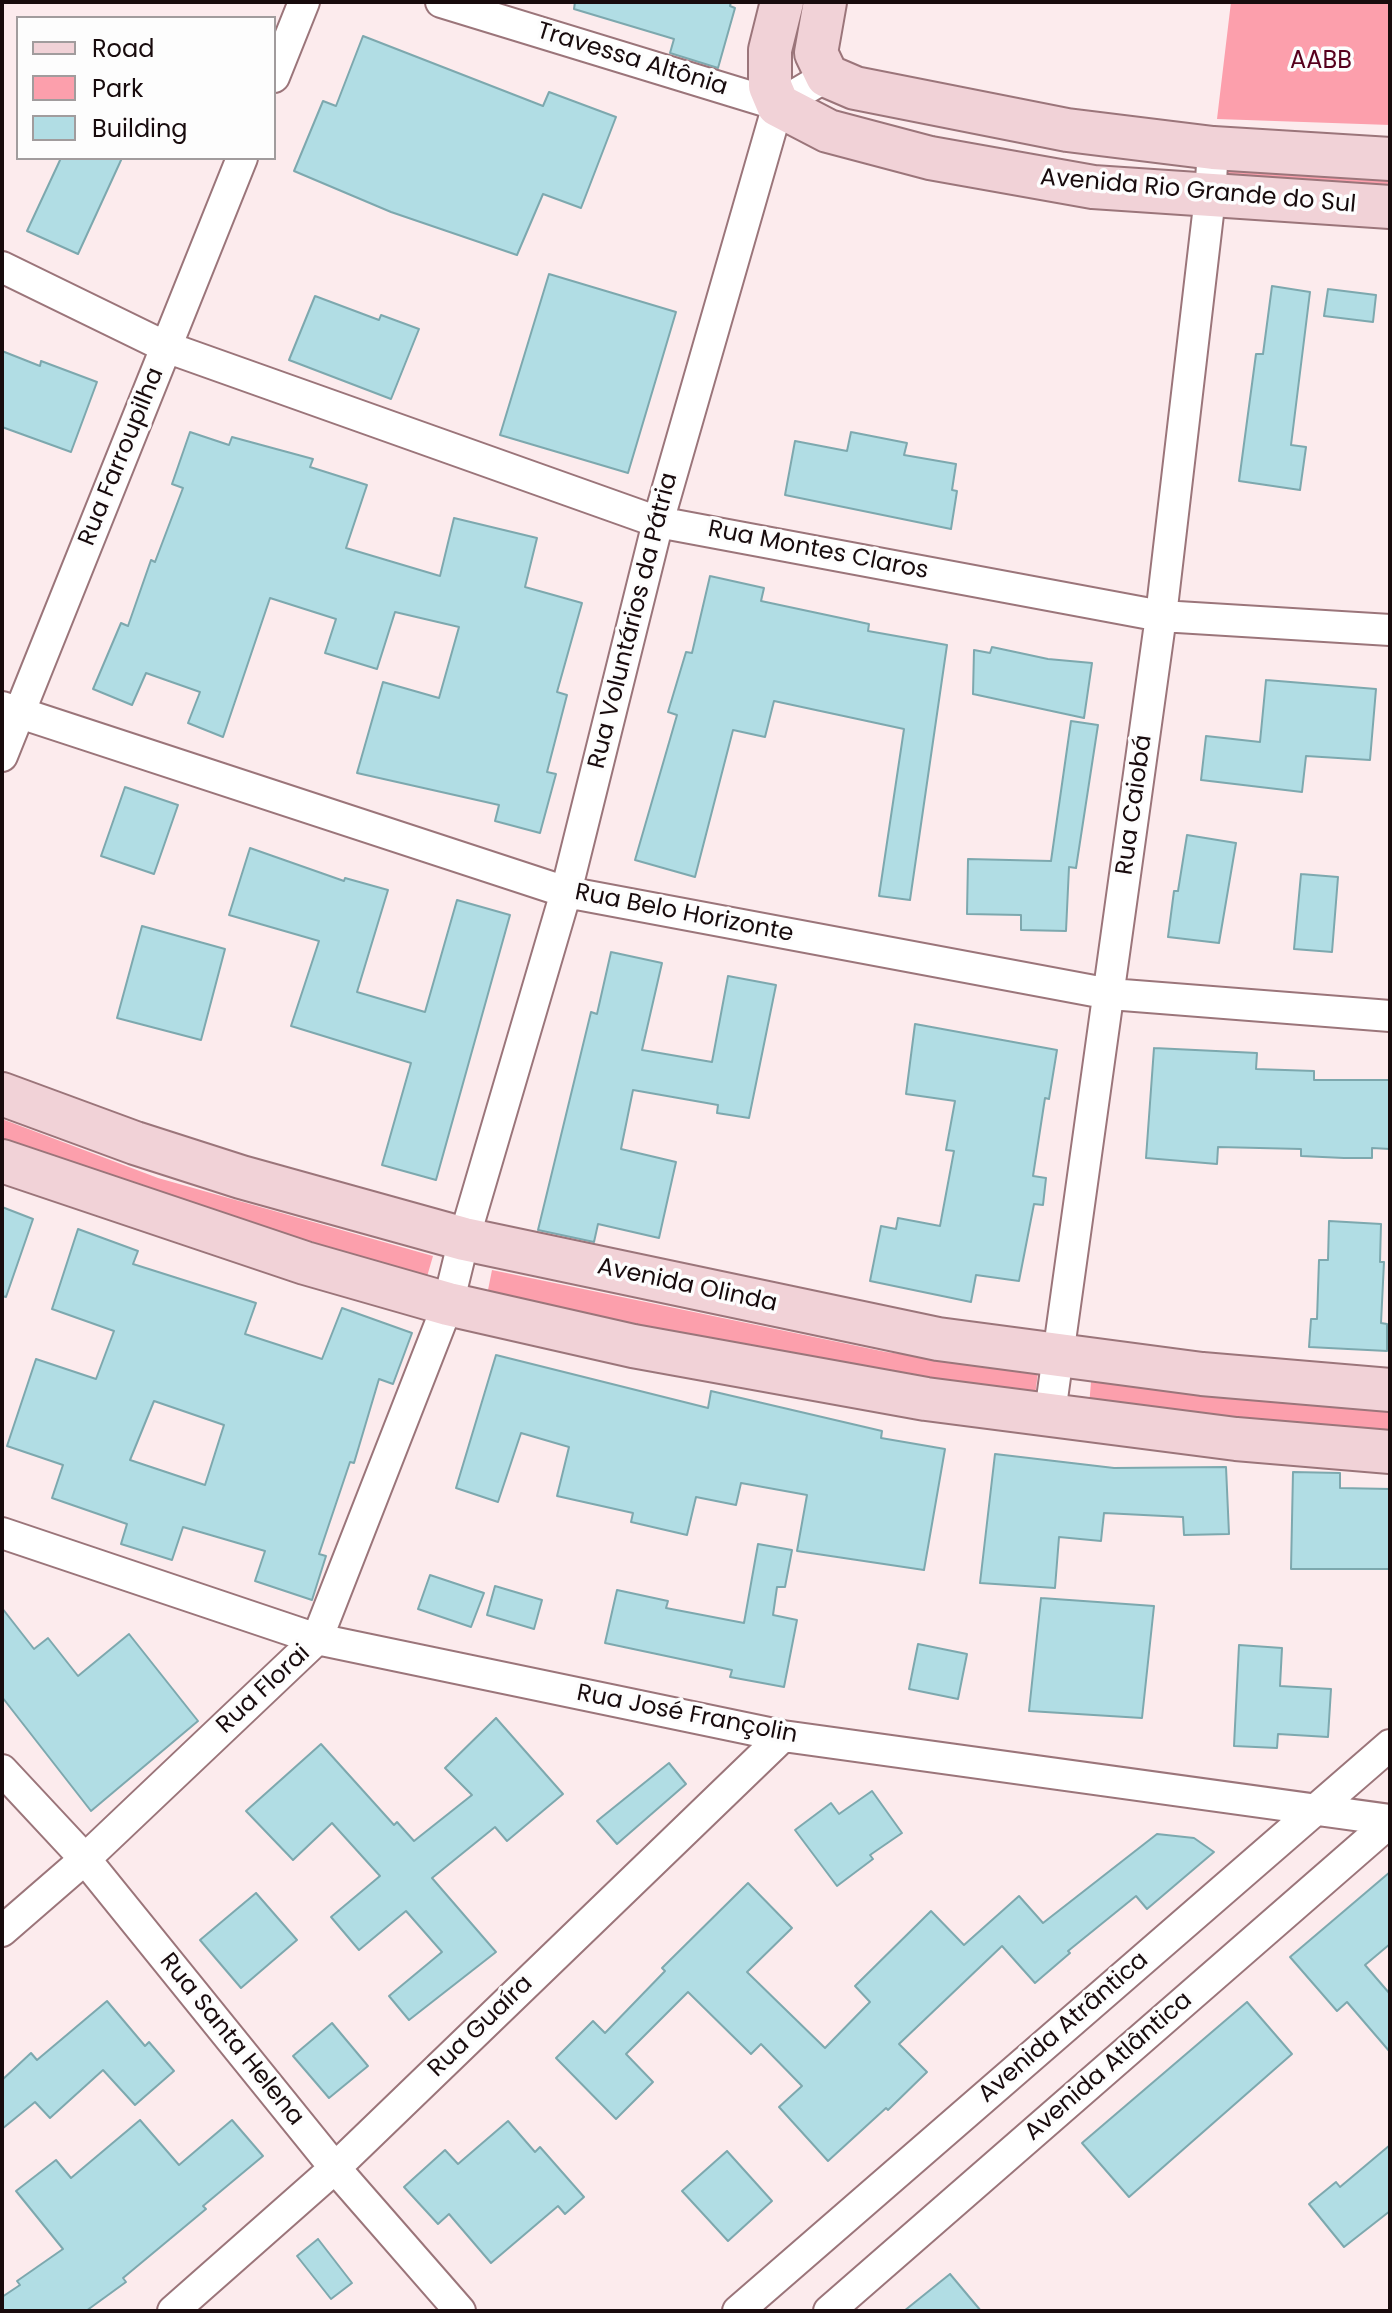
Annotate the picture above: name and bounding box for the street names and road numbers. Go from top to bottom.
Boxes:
street label: Travessa Altônia [533,17,731,103]
street label: Avenida Rio Grande do Sul [1039,164,1357,220]
street label: Rua Farroupilha [73,364,171,550]
street label: Rua Voluntários da Pátria [583,470,685,772]
street label: Rua Montes Claros [705,515,931,587]
street label: Rua Caiobá [1111,733,1159,877]
street label: Rua Belo Horizonte [572,879,796,949]
street label: Avenida Olinda [594,1253,780,1319]
street label: Rua Florai [211,1640,317,1740]
street label: Rua José Françolin [574,1679,800,1751]
street label: Avenida Atrântica [973,1946,1155,2110]
street label: Rua Santa Helena [153,1948,309,2132]
street label: Rua Guaíra [423,1970,539,2084]
street label: Avenida Atlântica [1019,1986,1199,2148]

